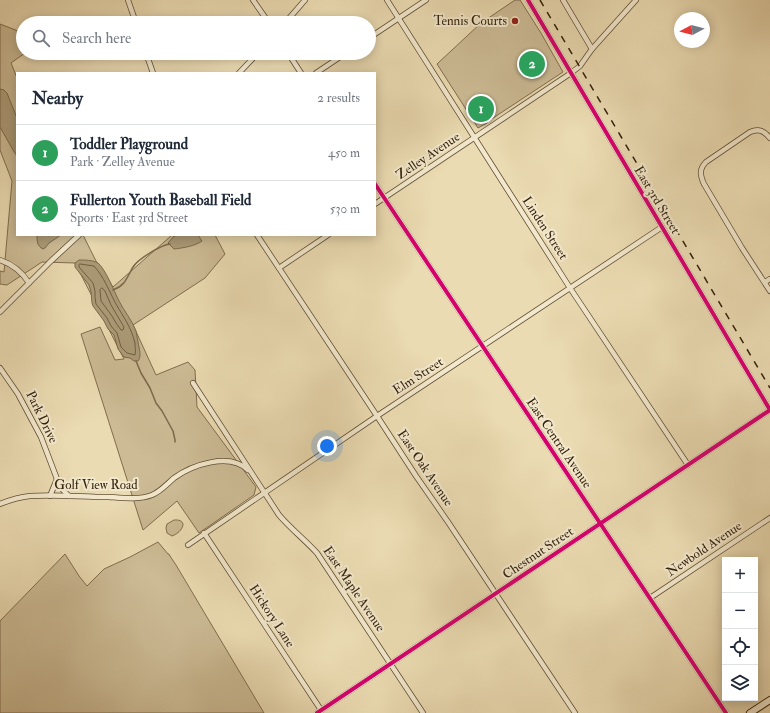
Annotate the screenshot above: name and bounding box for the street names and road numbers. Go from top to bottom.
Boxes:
street label: Zelley Avenue [393,129,464,184]
street label: East 3rd Street [630,163,684,237]
street label: Linden Street [519,193,571,263]
street label: Elm Street [390,354,446,398]
street label: Park Drive [22,388,62,446]
street label: East Central Avenue [523,395,596,492]
street label: East Oak Avenue [394,427,457,510]
street label: Golf View Road [54,477,138,493]
street label: Newbold Avenue [663,518,745,580]
street label: Chestnut Street [500,523,576,583]
street label: East Maple Avenue [319,543,389,636]
street label: Hickory Lane [245,582,299,651]

